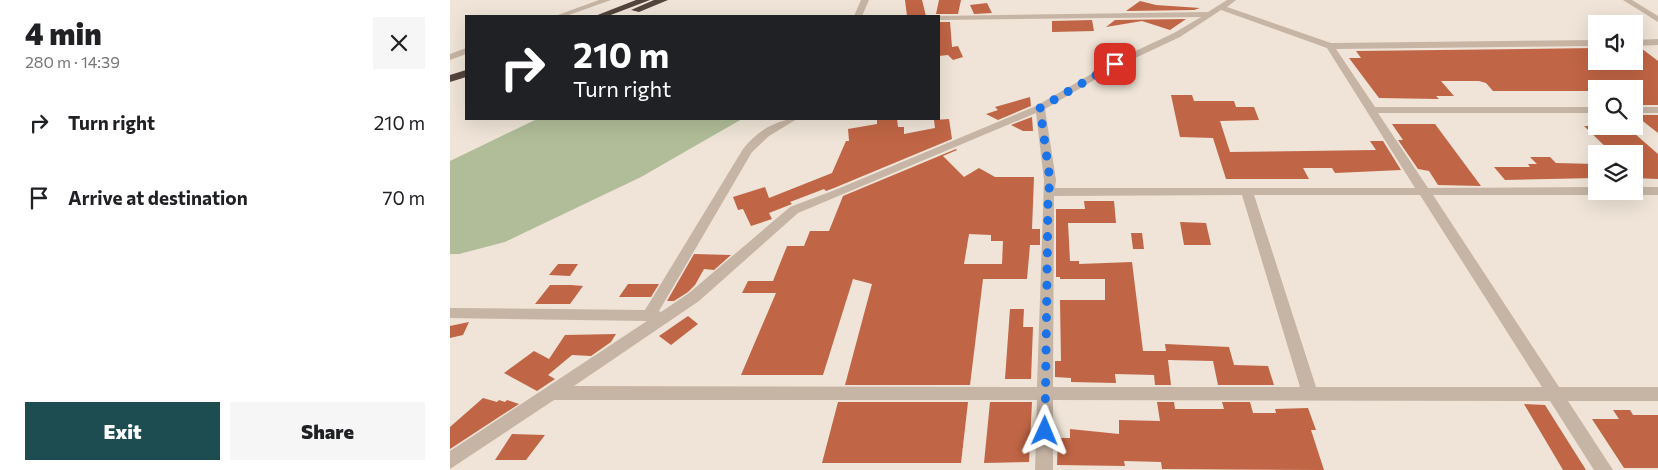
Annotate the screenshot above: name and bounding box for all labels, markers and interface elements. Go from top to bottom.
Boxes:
text: 4 min [25,14,102,51]
map controls [1588,15,1643,200]
button: sound [1588,15,1643,70]
button: close [373,17,425,69]
text: 210 m [573,32,669,75]
icon: right [490,35,555,100]
pin [1094,43,1136,85]
icon: arrive [1101,50,1129,78]
text: 280 m · 14:39 [25,52,120,71]
text: Turn right [573,75,671,102]
button: search [1588,80,1643,135]
icon: right [25,109,53,137]
text: Turn right [68,111,155,134]
text: 210 m [374,111,425,134]
button: layers [1588,145,1643,200]
icon: arrive [25,184,53,212]
text: Arrive at destination [68,186,248,209]
text: 70 m [382,186,425,209]
button: Exit [25,402,220,460]
button: Share [230,402,425,460]
position arrow [1018,404,1070,456]

